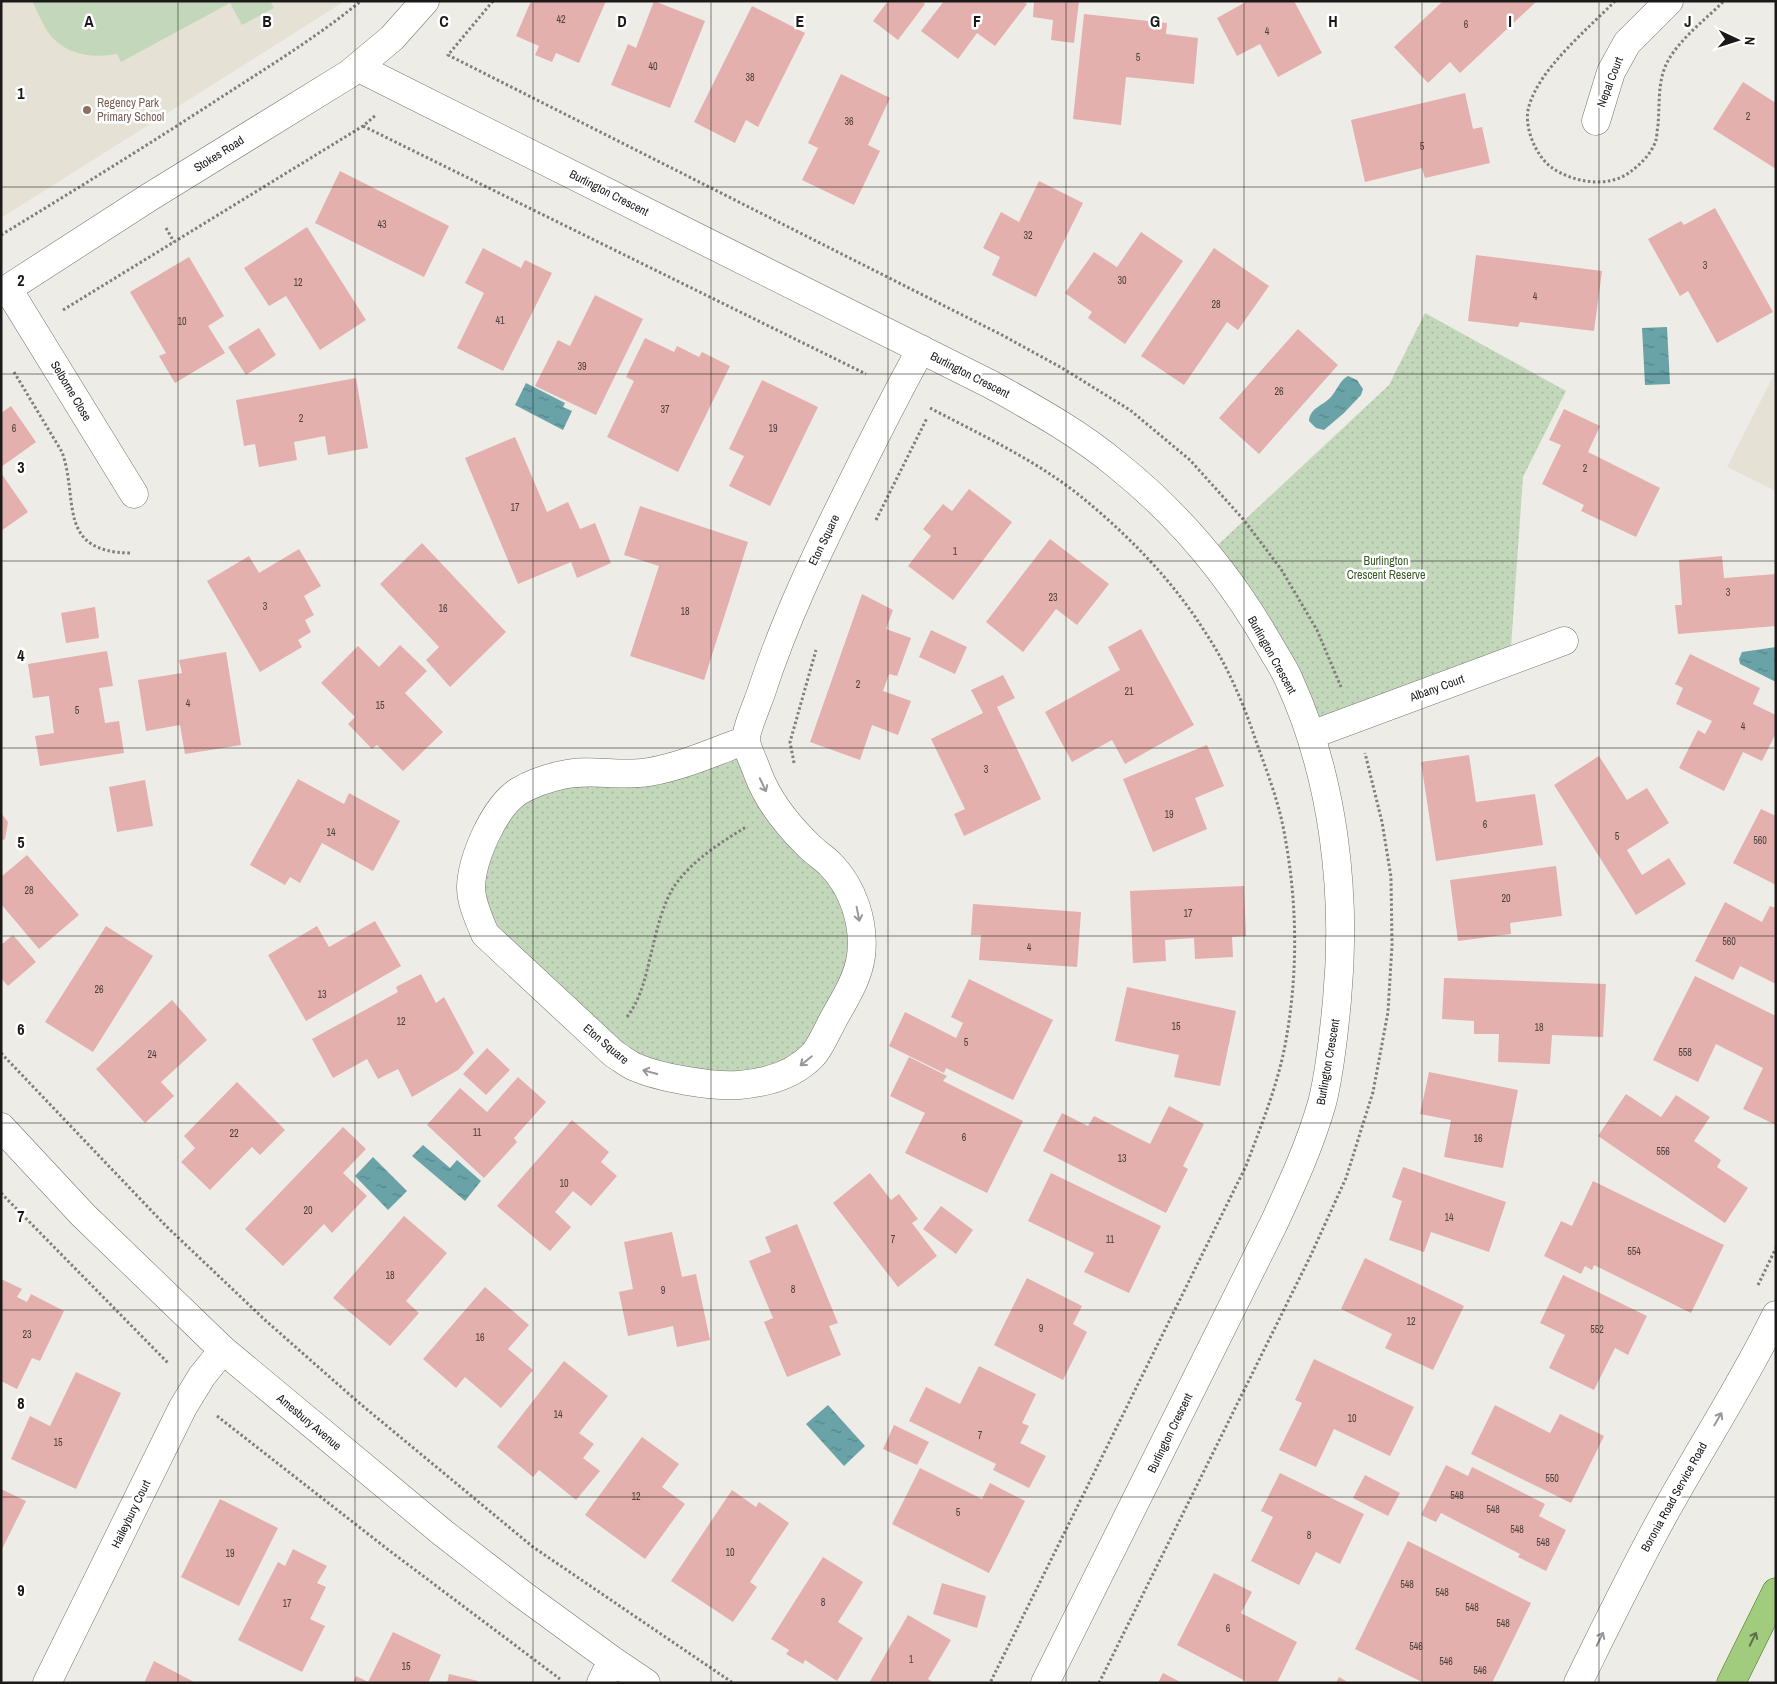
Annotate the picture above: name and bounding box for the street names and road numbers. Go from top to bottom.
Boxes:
street label: Nepal Court [1593,54,1627,109]
street label: Stokes Road [191,132,247,176]
street label: Burlington Crescent [567,166,652,220]
street label: Burlington Crescent [928,348,1013,402]
street label: Selborne Close [47,358,95,424]
street label: Eton Square [805,512,843,568]
street label: Burlington Crescent [1244,613,1300,697]
street label: Albany Court [1407,671,1467,706]
street label: Burlington Crescent [1313,1018,1343,1106]
street label: Eton Square [580,1020,632,1068]
street label: Amesbury Avenue [273,1390,345,1454]
street label: Burlington Crescent [1144,1390,1196,1476]
street label: Boronia Road Service Road [1637,1439,1711,1555]
street label: Haileybury Court [108,1477,154,1551]

